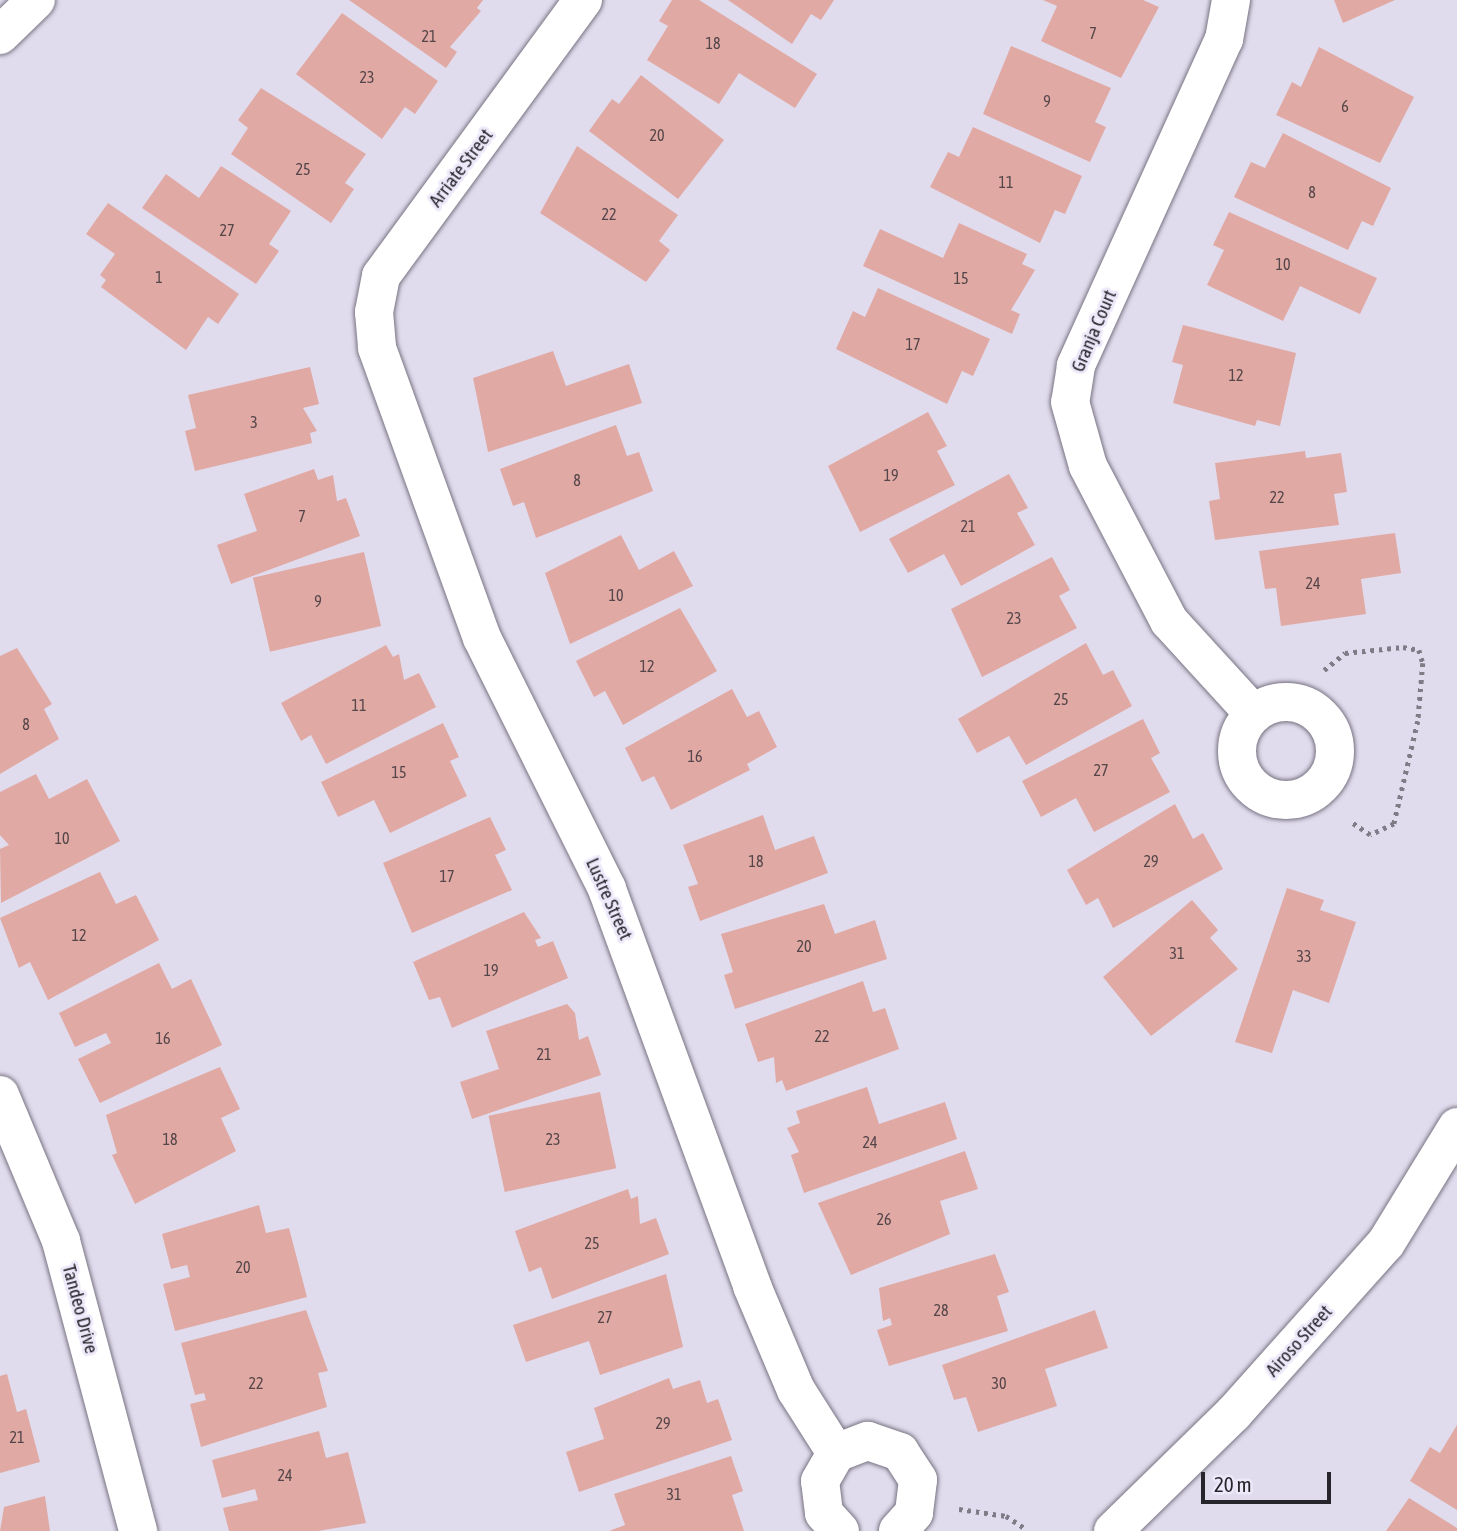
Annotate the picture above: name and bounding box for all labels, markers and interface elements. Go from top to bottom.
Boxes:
house number: 7 [1089,23,1097,43]
house number: 21 [421,26,437,46]
house number: 18 [705,33,721,53]
house number: 23 [359,67,375,87]
house number: 9 [1043,91,1051,111]
house number: 6 [1341,96,1349,116]
street label: Arriate Street [424,124,498,212]
house number: 20 [649,125,665,145]
house number: 25 [295,159,311,179]
house number: 11 [998,172,1014,192]
house number: 8 [1308,182,1316,202]
house number: 22 [601,204,617,224]
house number: 27 [219,220,235,240]
house number: 10 [1275,254,1291,274]
house number: 1 [155,267,163,287]
house number: 15 [953,268,969,288]
street label: Granja Court [1067,287,1121,375]
house number: 17 [905,334,921,354]
house number: 12 [1228,365,1244,385]
house number: 3 [250,412,258,432]
house number: 19 [883,465,899,485]
house number: 8 [573,470,581,490]
house number: 22 [1269,487,1285,507]
house number: 7 [298,506,306,526]
house number: 21 [960,516,976,536]
house number: 24 [1305,573,1321,593]
house number: 10 [608,585,624,605]
house number: 9 [314,591,322,611]
house number: 23 [1006,608,1022,628]
house number: 12 [639,656,655,676]
house number: 25 [1053,689,1069,709]
house number: 11 [351,695,367,715]
house number: 8 [22,714,30,734]
house number: 16 [687,746,703,766]
house number: 27 [1093,760,1109,780]
house number: 15 [391,762,407,782]
house number: 10 [54,828,70,848]
house number: 18 [748,851,764,871]
house number: 29 [1143,851,1159,871]
street label: Lustre Street [581,855,637,943]
house number: 17 [439,866,455,886]
house number: 12 [71,925,87,945]
house number: 20 [796,936,812,956]
house number: 31 [1169,943,1185,963]
house number: 33 [1296,946,1312,966]
house number: 19 [483,960,499,980]
house number: 22 [814,1026,830,1046]
house number: 16 [155,1028,171,1048]
house number: 21 [536,1044,552,1064]
house number: 18 [162,1129,178,1149]
house number: 23 [545,1129,561,1149]
house number: 24 [862,1132,878,1152]
house number: 26 [876,1209,892,1229]
house number: 25 [584,1233,600,1253]
house number: 20 [235,1257,251,1277]
street label: Tandeo Drive [57,1262,103,1356]
house number: 28 [933,1300,949,1320]
street label: Airoso Street [1261,1301,1337,1381]
house number: 27 [597,1307,613,1327]
house number: 22 [248,1373,264,1393]
house number: 30 [991,1373,1007,1393]
house number: 29 [655,1413,671,1433]
house number: 21 [9,1427,25,1447]
scale bar [1205,1458,1334,1502]
house number: 24 [277,1465,293,1485]
text: 20 m [1214,1472,1252,1496]
house number: 31 [666,1484,682,1504]

